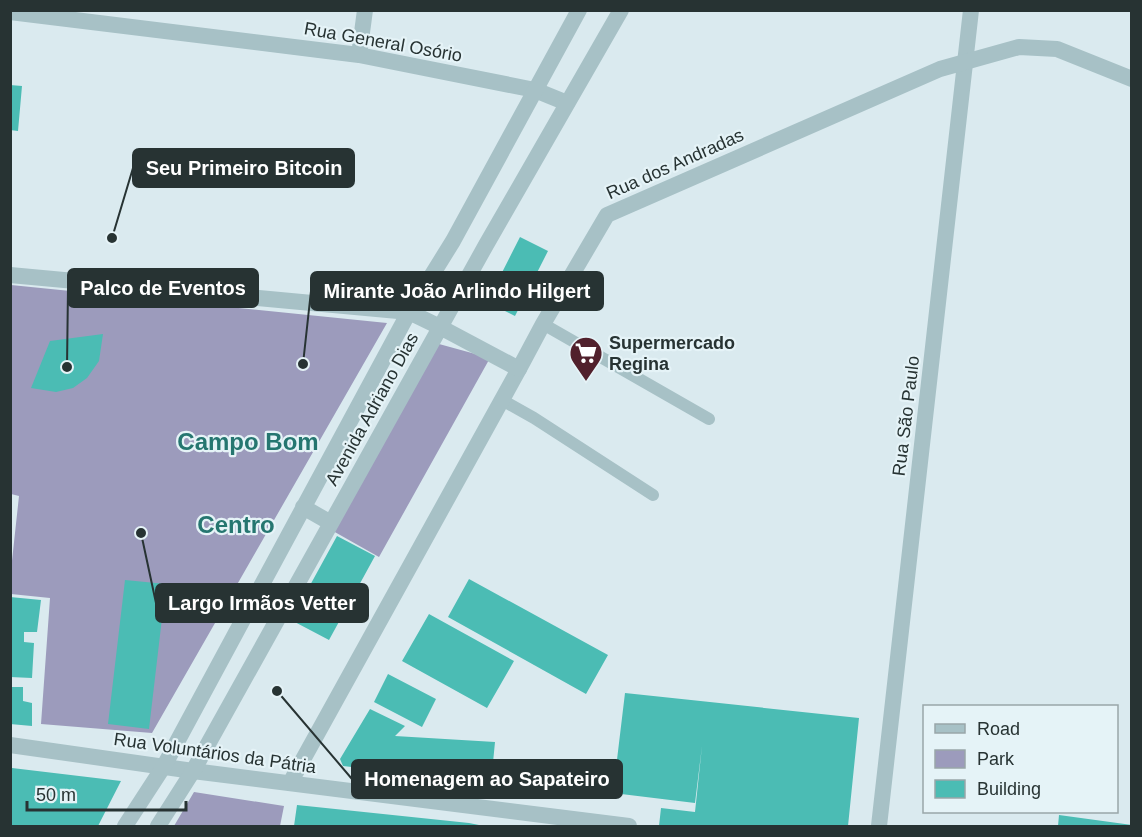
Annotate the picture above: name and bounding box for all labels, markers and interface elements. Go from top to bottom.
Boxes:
street label: Rua General Osório [302,18,464,66]
street label: Rua dos Andradas [603,125,747,203]
callout: Seu Primeiro Bitcoin [133,149,354,187]
text: Seu Primeiro Bitcoin [146,157,342,179]
callout: Palco de Eventos [68,269,258,307]
callout: Mirante João Arlindo Hilgert [311,272,603,310]
text: Palco de Eventos [80,277,246,299]
text: Mirante João Arlindo Hilgert [323,280,591,302]
street label: Avenida Adriano Dias [322,329,422,489]
place label: Supermercado Regina [609,333,735,374]
supermarket icon: Supermercado Regina [568,335,604,382]
street label: Rua São Paulo [889,355,923,477]
district label: Campo Bom [177,428,319,455]
district label: Centro [197,511,275,538]
callout: Largo Irmãos Vetter [156,584,368,622]
text: Largo Irmãos Vetter [168,592,356,614]
legend [923,705,1118,813]
text: Road [977,719,1020,739]
street label: Rua Voluntários da Pátria [113,729,318,777]
text: Park [977,749,1015,769]
callout: Homenagem ao Sapateiro [352,760,622,798]
text: Homenagem ao Sapateiro [364,768,610,790]
scale bar [27,774,186,812]
text: Building [977,779,1041,799]
text: 50 m [36,785,76,805]

